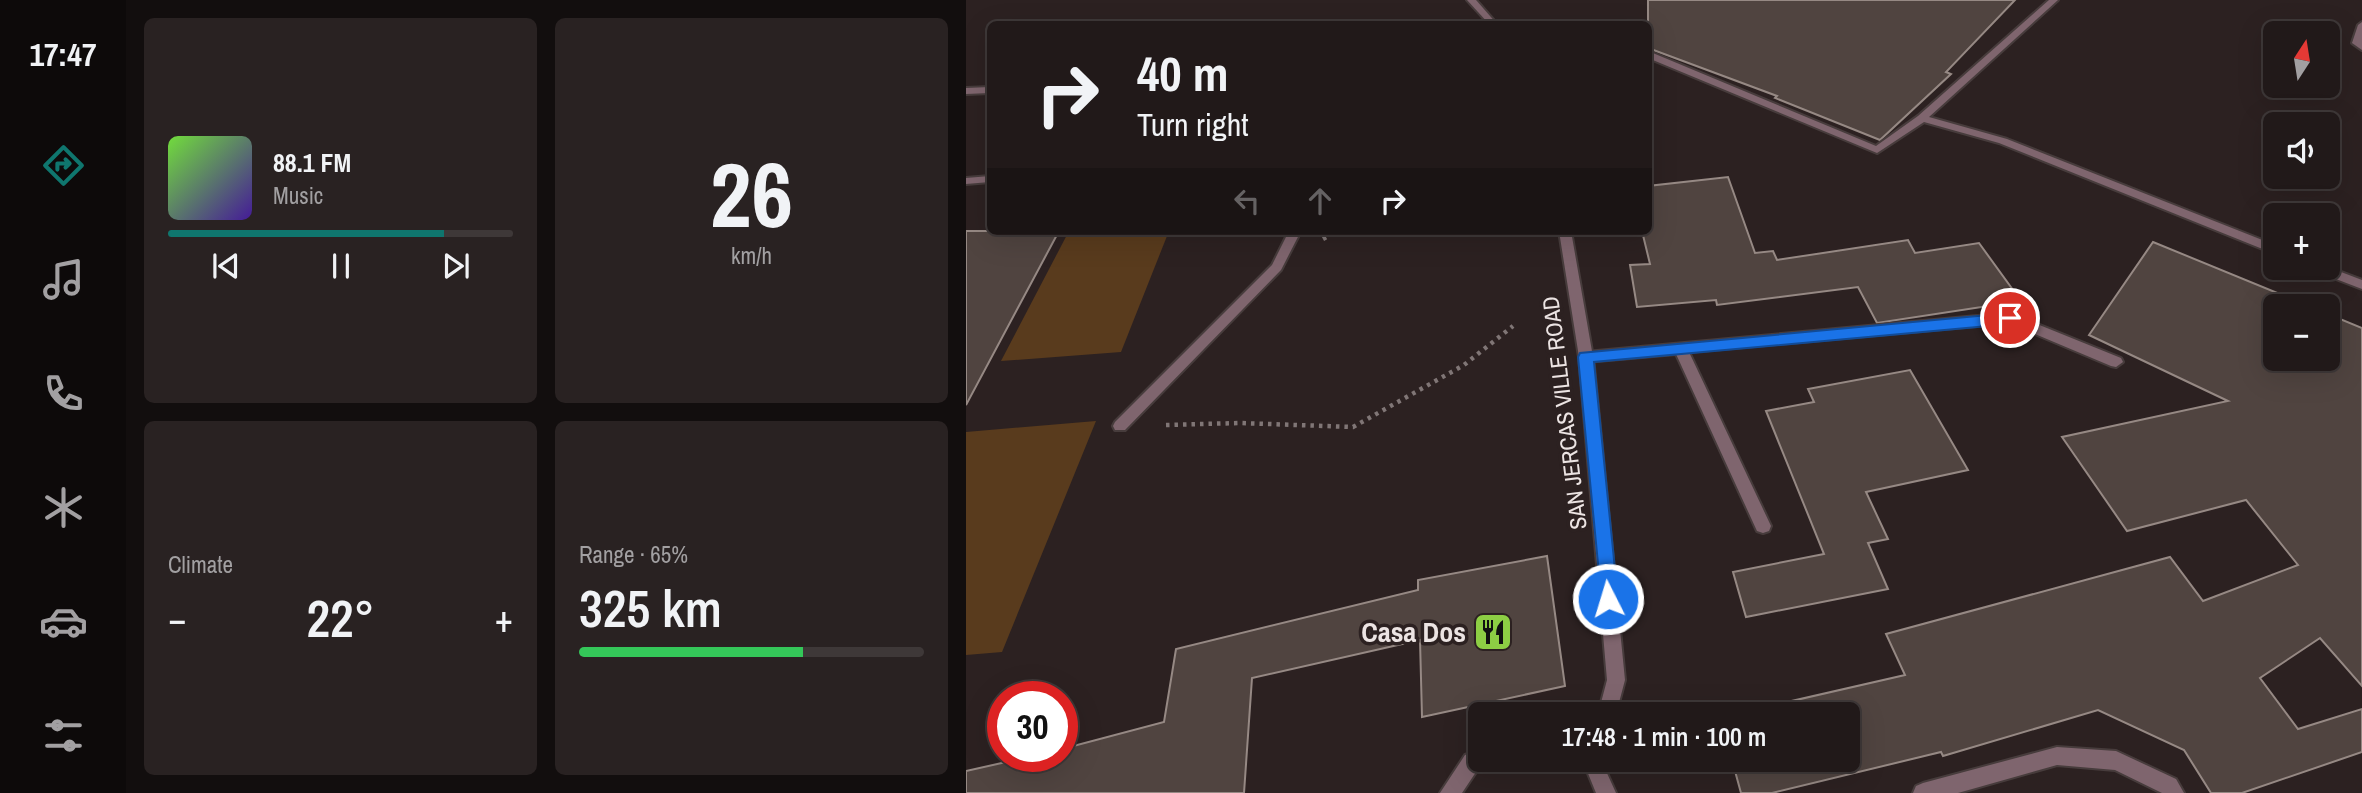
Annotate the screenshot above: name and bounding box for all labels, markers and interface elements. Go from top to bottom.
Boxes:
north arrow [2263,21,2340,98]
map controls [2263,21,2340,371]
text: 17:47 [29,33,97,76]
text: 40 m [1137,40,1229,106]
icon: right [1022,49,1113,140]
text: Turn right [1137,103,1249,146]
button: sound [2263,112,2340,189]
text: 26 [710,133,793,255]
icon: directions [39,141,88,190]
text: 88.1 FM [273,145,351,180]
text: Music [273,180,323,211]
icon: left [1228,182,1266,220]
icon: ahead [1301,182,1339,220]
icon: right [1374,182,1412,220]
button: + [2263,203,2340,280]
text: km/h [731,240,772,271]
icon: previous [207,247,245,285]
icon: pause [322,247,360,285]
icon: next [437,247,475,285]
icon: music [39,255,88,304]
pin [1980,288,2040,348]
button: − [2263,294,2340,371]
street label: SAN JERCAS VILLE ROAD [1534,295,1594,531]
icon: arrive [1991,299,2029,337]
icon: phone [39,369,88,418]
icon: climate [39,483,88,532]
text: Range · 65% [579,539,688,570]
text: Climate [168,549,233,580]
position arrow [1571,562,1645,636]
text: 325 km [579,573,722,643]
text: 22° [306,583,375,653]
text: − [168,593,186,644]
text: + [495,593,513,644]
icon: car [39,597,88,646]
restaurant icon: Casa Dos [1472,611,1514,653]
place label: Casa Dos [1361,613,1466,651]
speed limit sign: 30 [987,681,1078,772]
icon: filters [39,711,88,760]
text: 17:48 · 1 min · 100 m [1562,719,1766,754]

